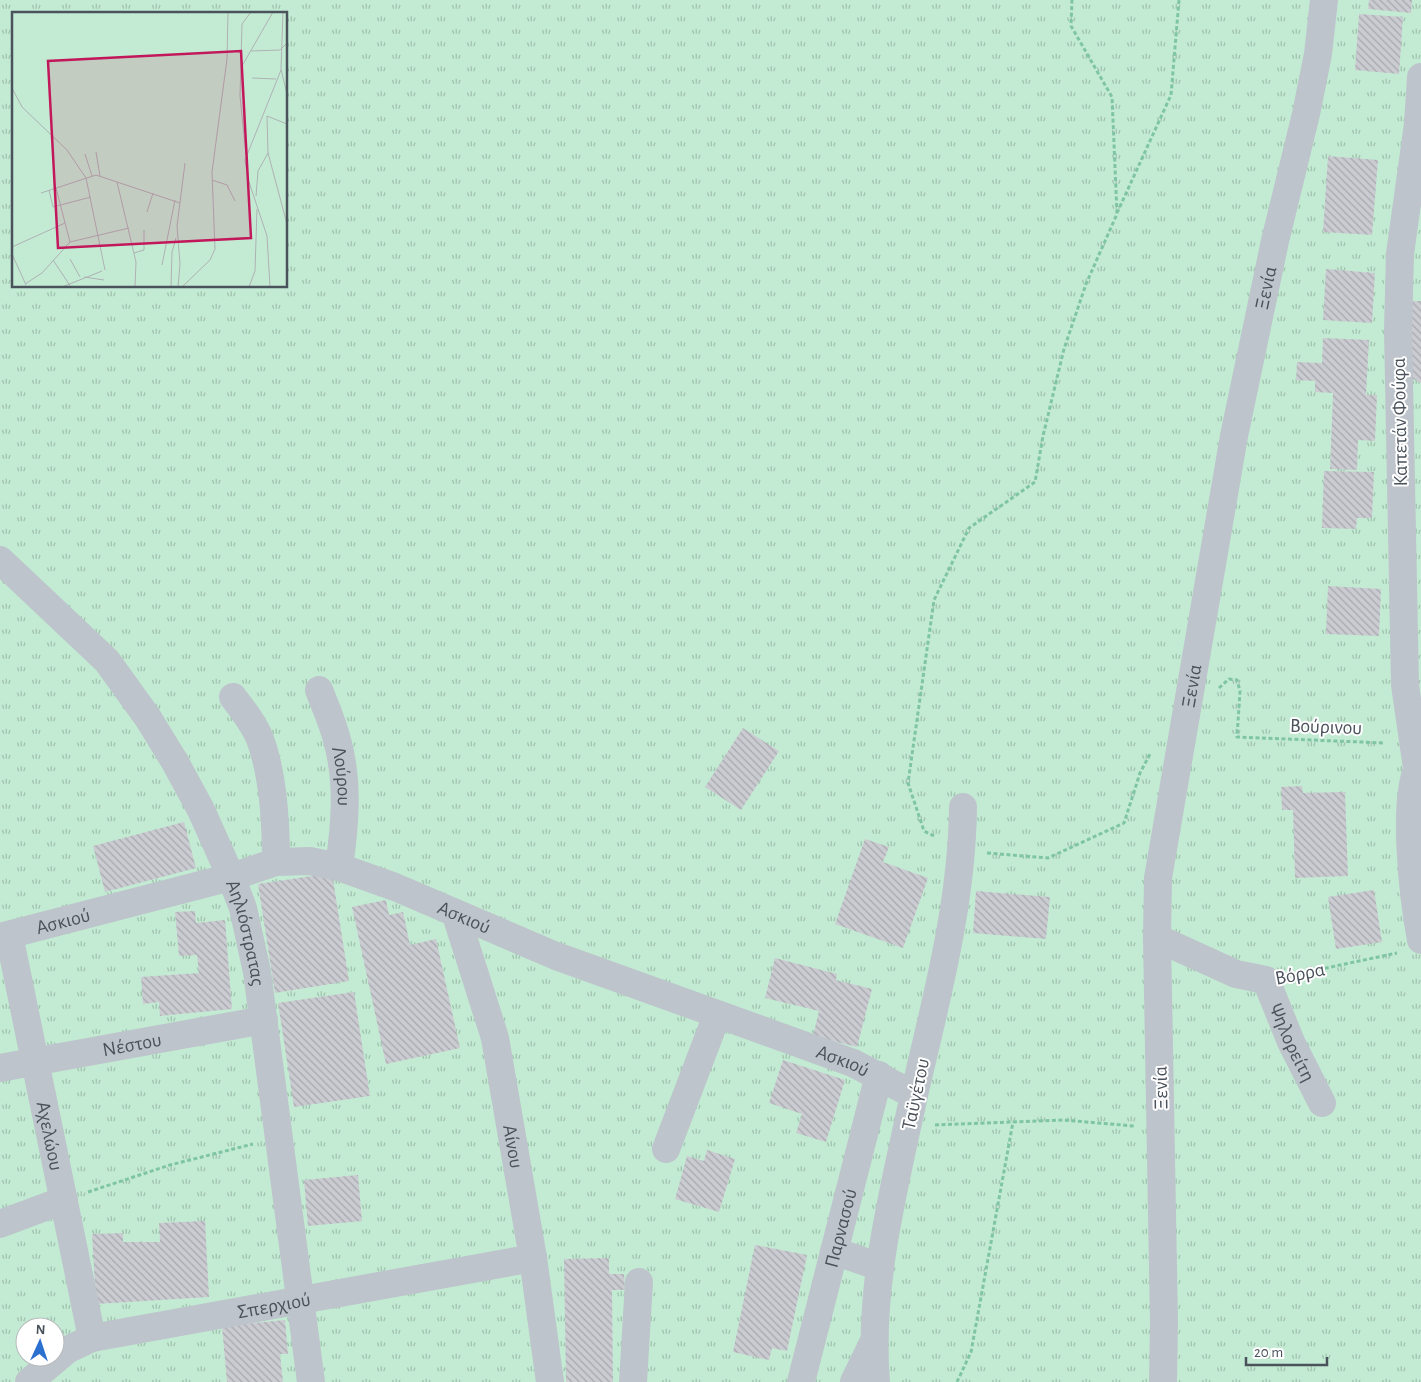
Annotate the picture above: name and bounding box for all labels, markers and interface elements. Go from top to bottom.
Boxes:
inset map [12,12,288,288]
street label: Ξενία [1252,264,1280,312]
street label: Καπετάν Φούφα [1389,357,1411,486]
street label: Ξενία [1178,663,1206,709]
street label: Βούρινου [1289,716,1362,738]
street label: Λούρου [328,745,354,806]
street label: Αηλιόστρατας [222,877,268,987]
street label: Ασκιού [435,898,493,938]
street label: Ασκιού [34,905,92,938]
street label: Βόρρα [1274,959,1327,989]
street label: Ψηλορείτη [1265,1000,1318,1085]
street label: Νέστου [101,1030,163,1060]
street label: Ασκιού [814,1042,872,1081]
street label: Ταϋγέτου [899,1057,933,1132]
street label: Ξενία [1151,1066,1171,1110]
street label: Αχελώου [33,1100,66,1172]
street label: Αίνου [499,1123,526,1170]
street label: Παρνασού [821,1187,861,1270]
street label: Σπερχιού [236,1290,312,1322]
north arrow [15,1317,65,1367]
text: N [35,1323,46,1337]
scale bar [1246,1334,1327,1366]
text: 20 m [1254,1345,1283,1360]

